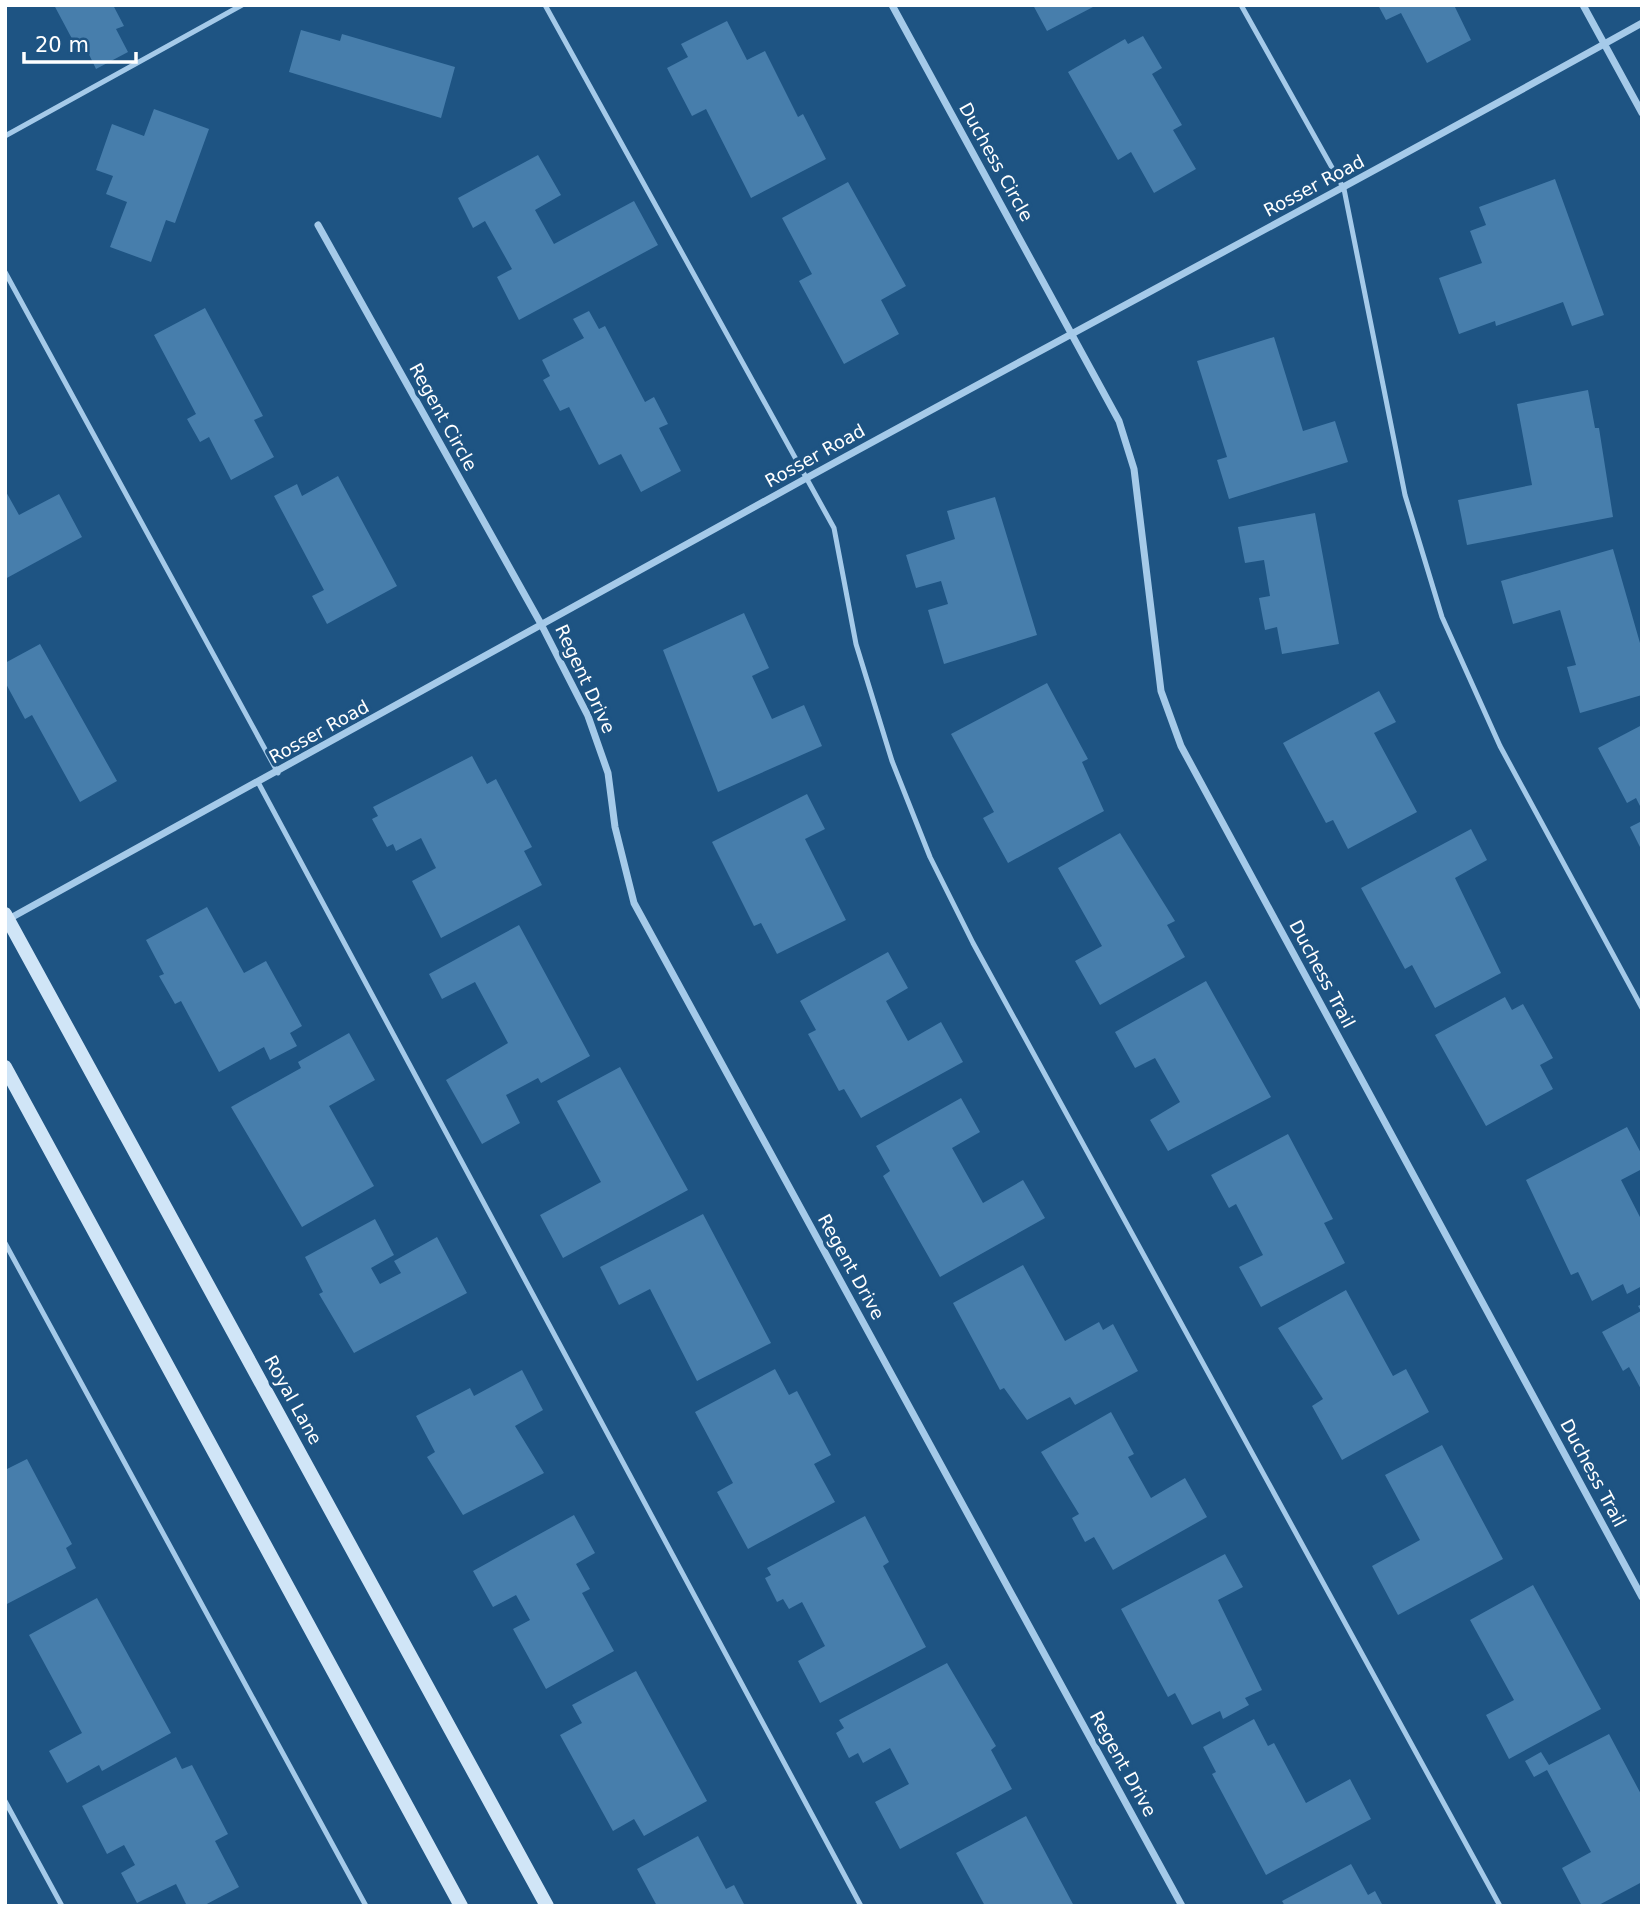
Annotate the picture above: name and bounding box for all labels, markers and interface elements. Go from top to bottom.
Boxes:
scale bar [24,21,136,65]
text: 20 m [35,33,89,57]
street label: Duchess Circle [955,99,1038,225]
street label: Rosser Road [1260,150,1368,221]
street label: Regent Circle [405,359,482,474]
street label: Rosser Road [761,420,868,492]
street label: Regent Drive [551,621,620,736]
street label: Rosser Road [265,696,372,768]
street label: Duchess Trail [1285,916,1360,1031]
street label: Regent Drive [814,1210,889,1323]
street label: Royal Lane [260,1352,327,1448]
street label: Duchess Trail [1556,1415,1631,1530]
street label: Regent Drive [1086,1707,1161,1820]

